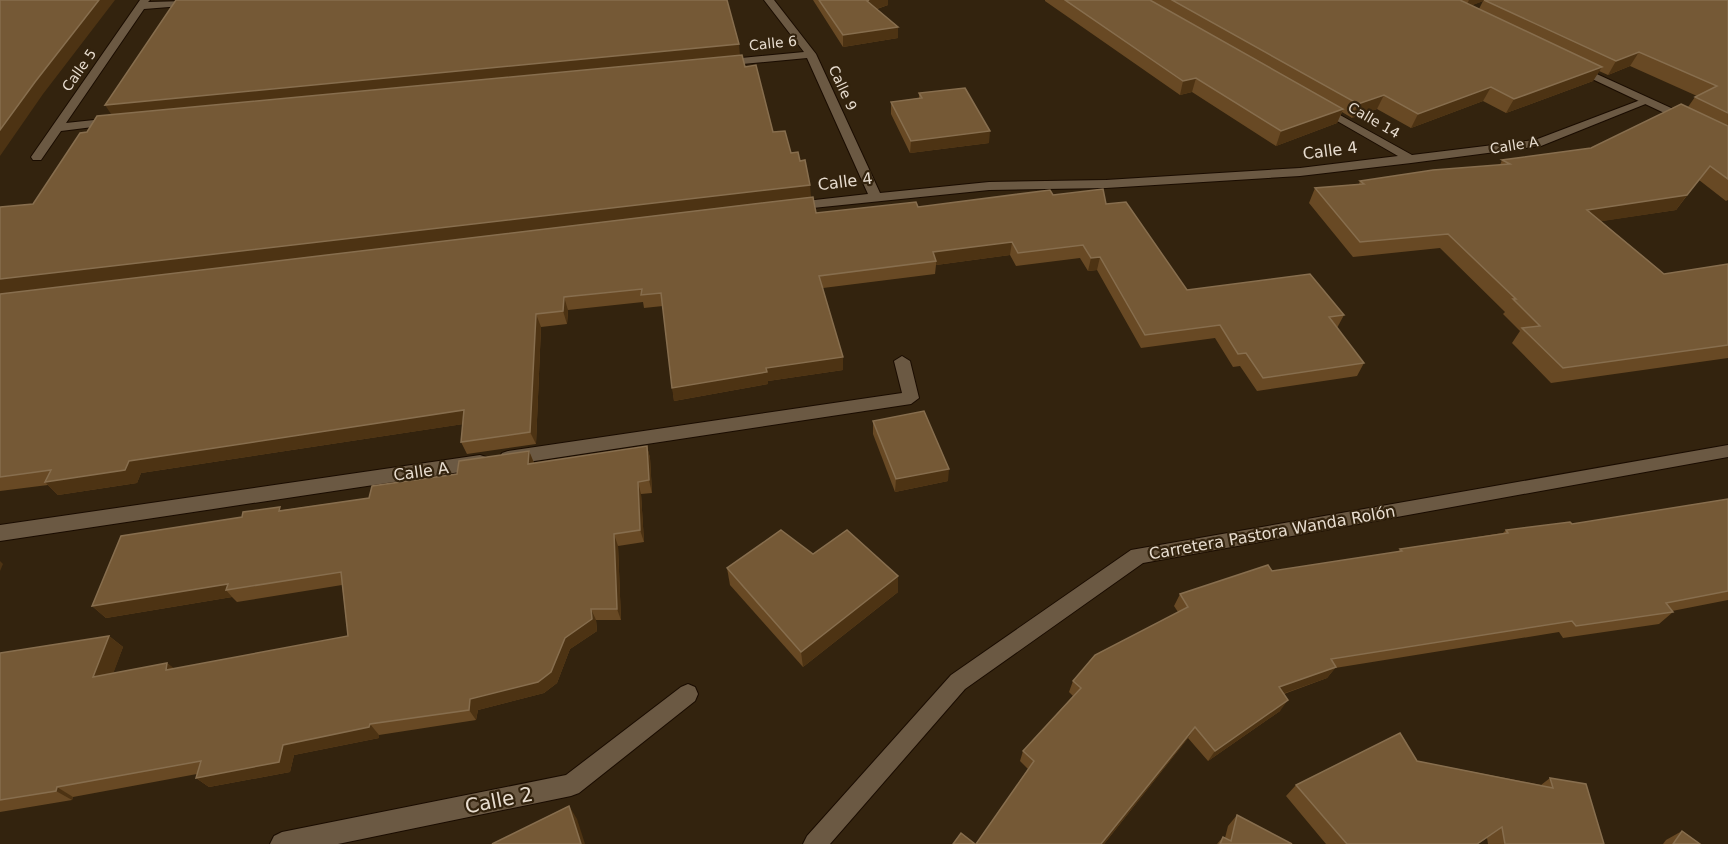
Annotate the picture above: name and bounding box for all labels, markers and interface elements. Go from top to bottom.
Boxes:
street label: Calle 6 [748,33,798,53]
street label: Calle 5 [59,46,99,94]
street label: Calle 9 [826,63,860,113]
street label: Calle 14 [1345,99,1403,141]
street label: Calle A [1489,133,1540,157]
street label: Calle 4 [1302,138,1359,163]
street label: Calle 4 [817,169,874,194]
street label: Calle A [392,458,450,485]
street label: Carretera Pastora Wanda Rolón [1147,501,1397,564]
street label: Calle 2 [463,782,535,818]

